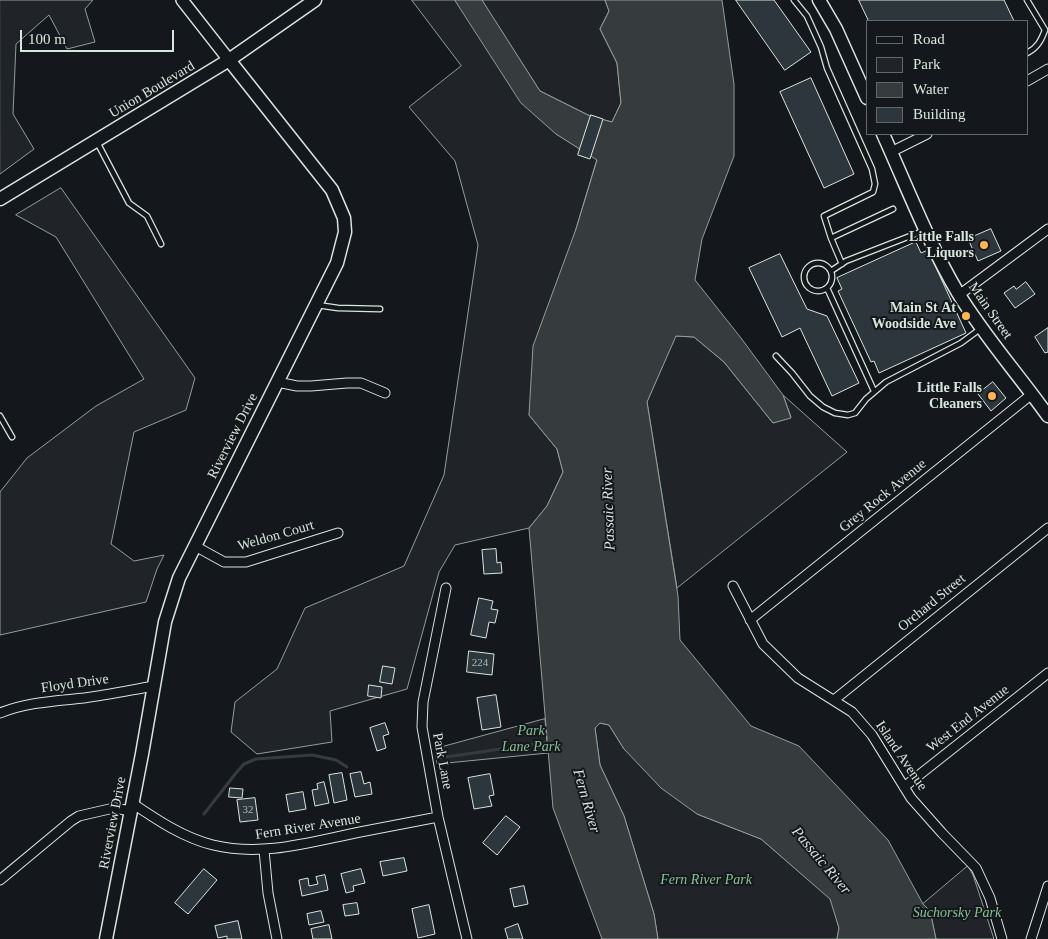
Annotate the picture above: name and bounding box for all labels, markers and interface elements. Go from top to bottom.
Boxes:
scale bar [22,20,176,52]
legend [866,20,1028,135]
text: 100 m [28,31,66,47]
text: Road [913,31,945,47]
text: Park [913,56,941,72]
street label: Union Boulevard [106,58,198,122]
text: Water [913,81,948,97]
text: Building [913,106,966,122]
place label: Little Falls Liquors [909,229,974,262]
marker: Little Falls Liquors [978,239,990,251]
street label: Main Street [964,279,1016,343]
place label: Main St At Woodside Ave [872,300,956,332]
marker: Main St At Woodside Ave [960,310,972,322]
place label: Little Falls Cleaners [917,380,982,412]
street label: Riverview Drive [204,390,262,482]
marker: Little Falls Cleaners [986,390,998,402]
street label: Grey Rock Avenue [836,456,930,536]
water label: Passaic River [599,467,619,551]
street label: Weldon Court [236,517,316,555]
street label: Orchard Street [895,571,969,635]
house number: 224 [472,656,488,670]
street label: Floyd Drive [40,671,110,697]
street label: West End Avenue [924,682,1012,756]
street label: Island Avenue [872,718,930,794]
park label: Park Lane Park [502,723,560,756]
street label: Park Lane [428,731,456,791]
water label: Fern River [568,767,604,835]
street label: Riverview Drive [96,775,130,871]
house number: 32 [242,803,254,817]
street label: Fern River Avenue [254,810,362,844]
water label: Passaic River [787,823,855,899]
park label: Fern River Park [660,872,752,888]
park label: Suchorsky Park [913,905,1001,921]

